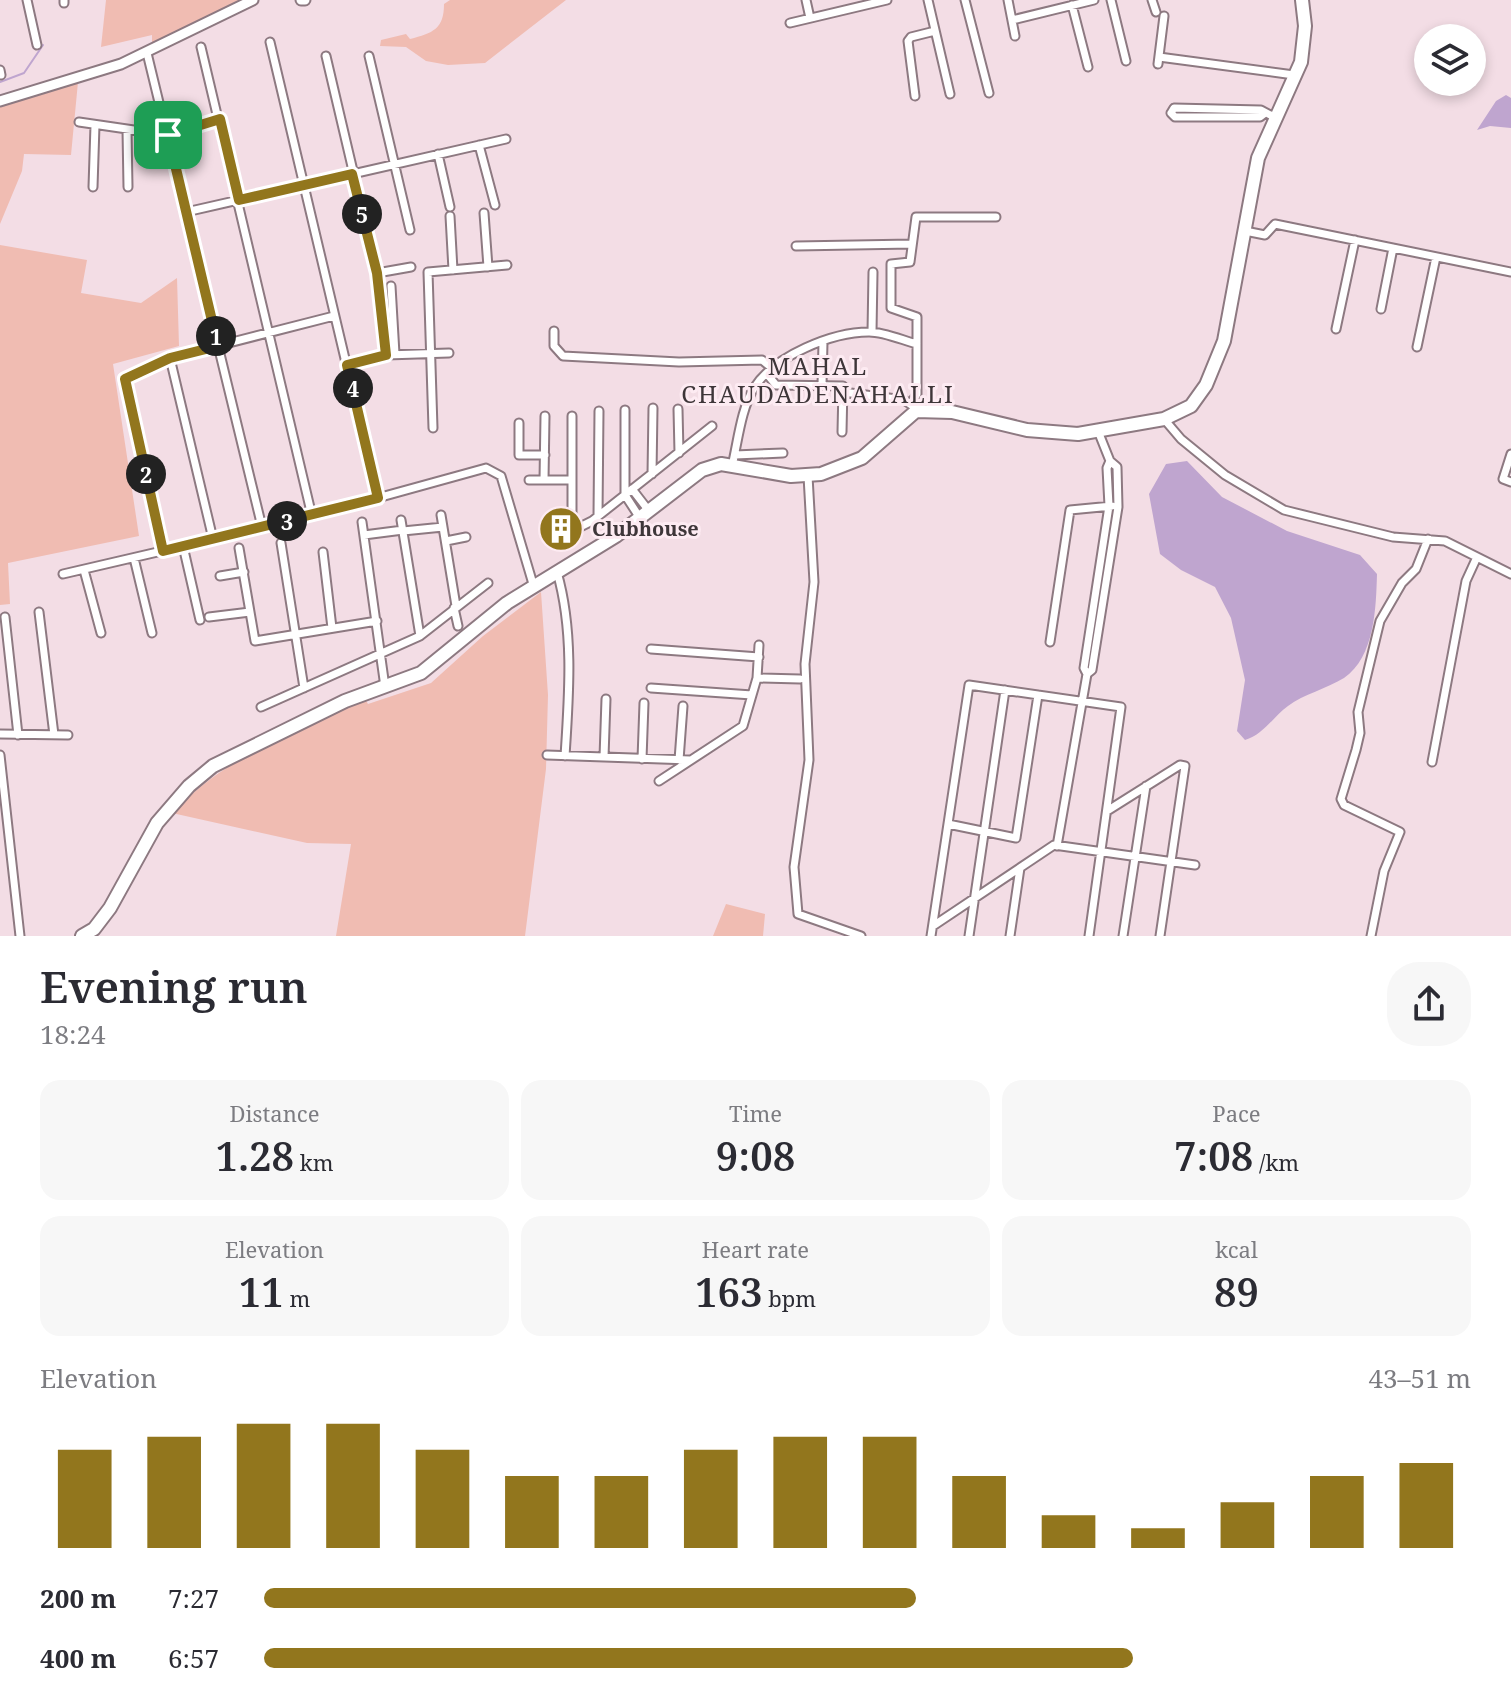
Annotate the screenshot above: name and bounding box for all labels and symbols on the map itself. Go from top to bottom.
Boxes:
pin [134,101,202,169]
pin: 5 [342,194,382,234]
pin: 1 [196,316,236,356]
district label: MAHAL CHAUDADENAHALLI [681,349,955,410]
pin: 4 [333,368,373,408]
pin: 2 [126,454,166,494]
pin: 3 [267,501,307,541]
building icon: Clubhouse [537,505,585,553]
place label: Clubhouse [592,515,699,542]

